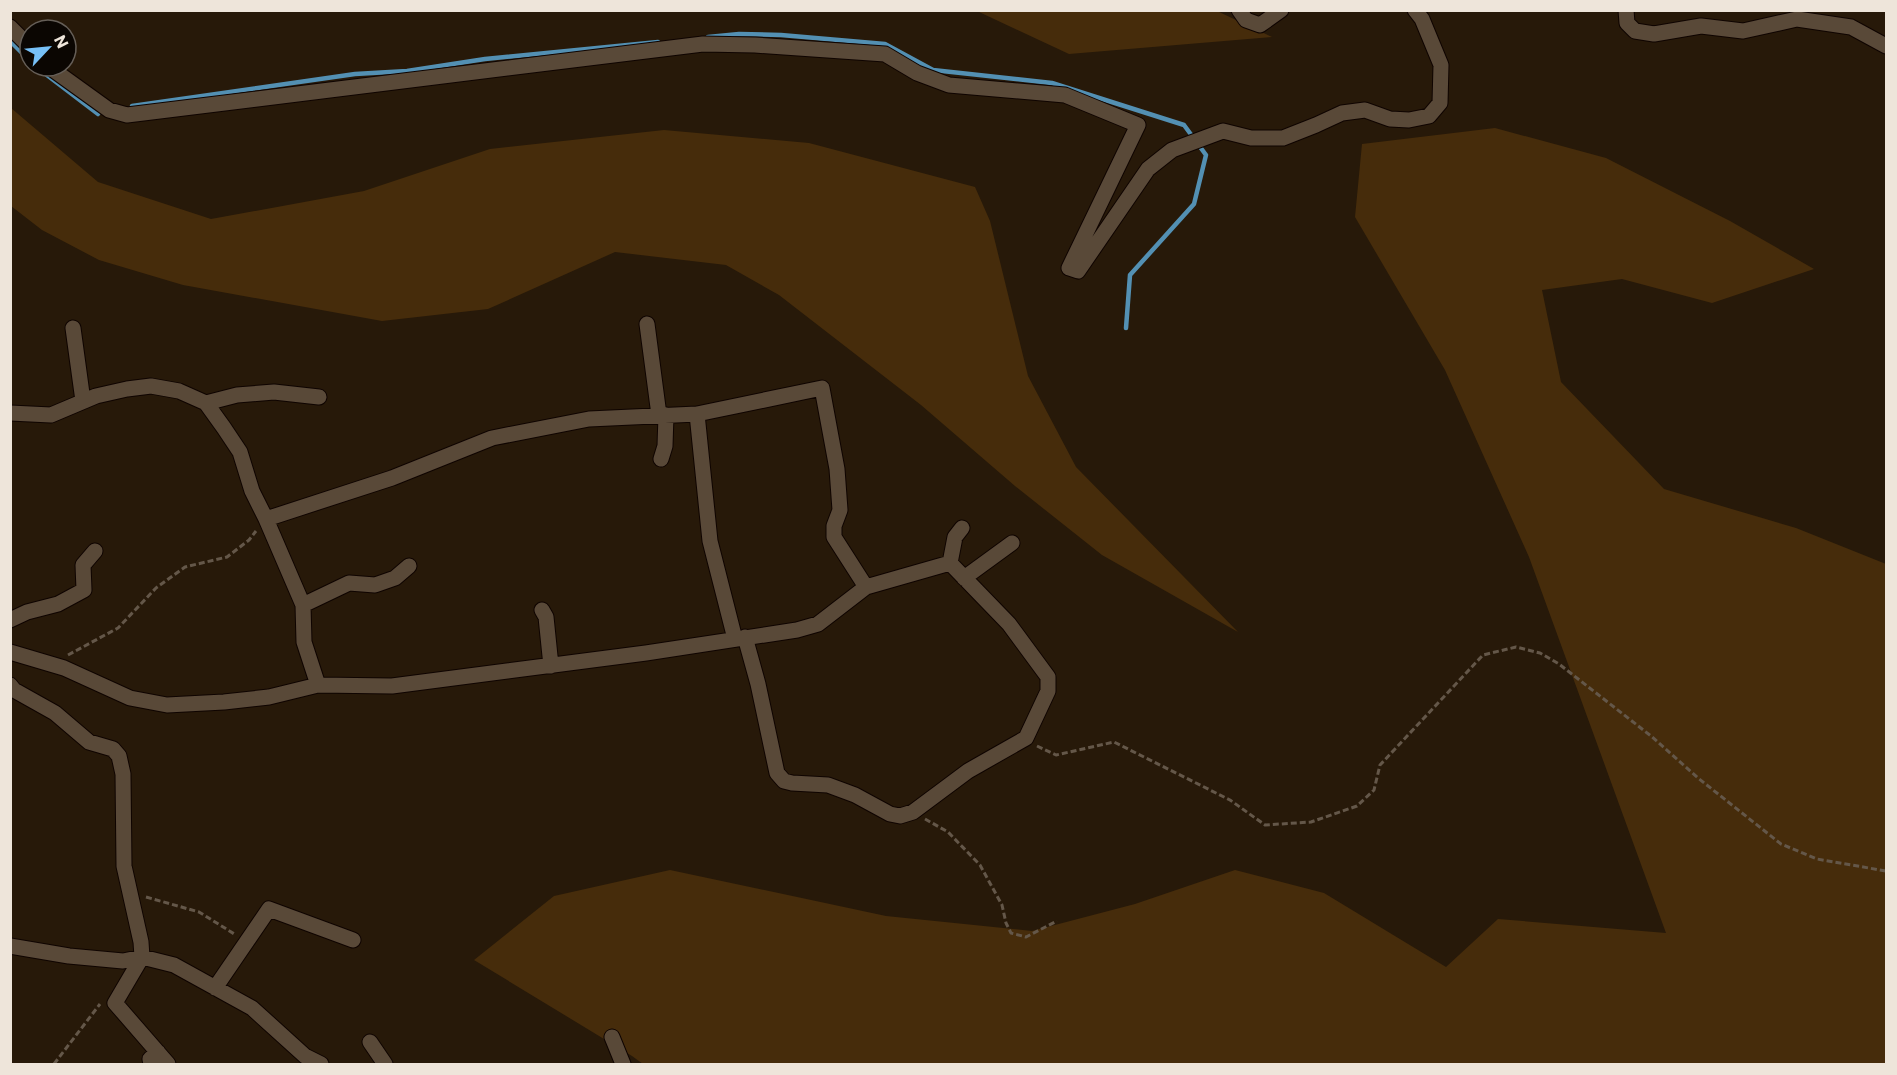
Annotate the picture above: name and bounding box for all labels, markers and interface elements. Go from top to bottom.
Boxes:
north arrow [18,18,78,78]
text: N [51,32,73,51]

